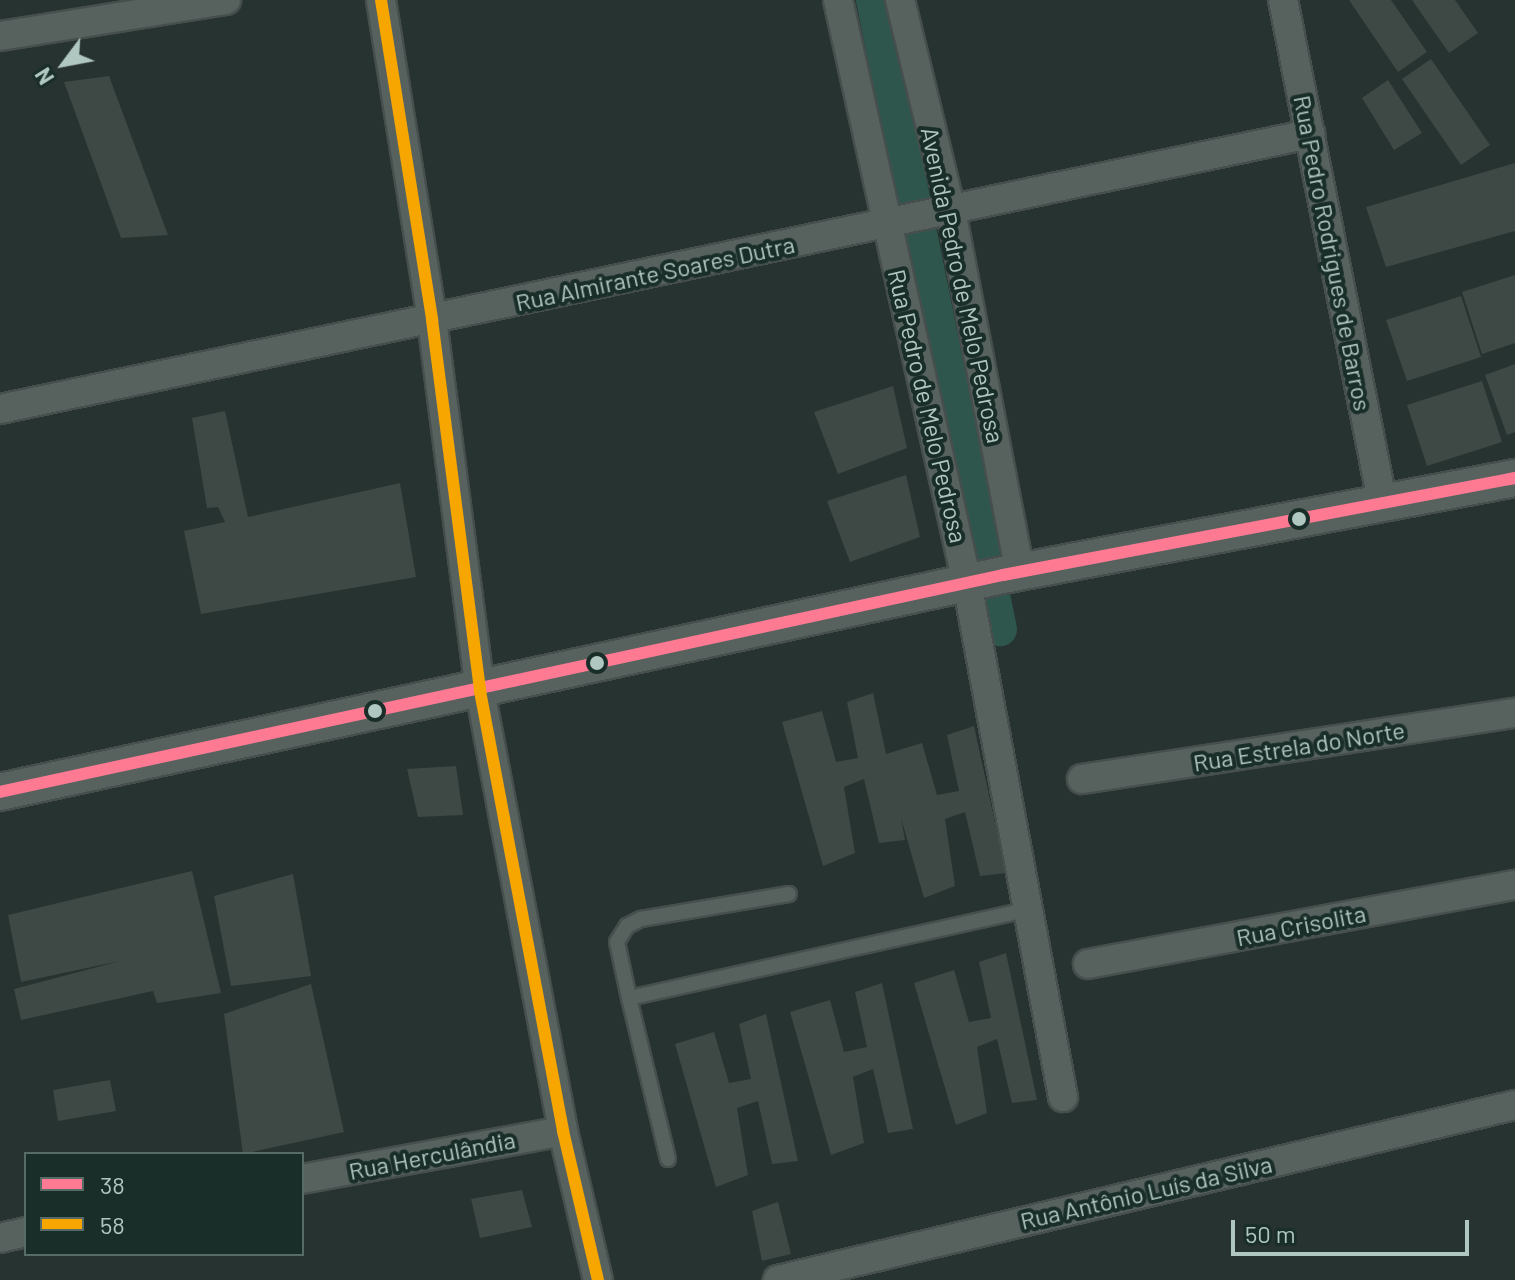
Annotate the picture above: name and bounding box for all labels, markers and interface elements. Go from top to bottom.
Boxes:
north arrow [24,24,104,104]
text: N [29,64,59,90]
street label: Rua Pedro Rodrigues de Barros [1288,93,1378,413]
street label: Avenida Pedro de Melo Pedrosa [915,124,1011,446]
street label: Rua Almirante Soares Dutra [513,229,797,317]
street label: Rua Pedro de Melo Pedrosa [882,266,974,546]
unlabelled marker [1291,511,1307,527]
unlabelled marker [589,655,605,671]
unlabelled marker [367,703,383,719]
street label: Rua Estrela do Norte [1191,715,1407,777]
street label: Rua Crisolita [1234,898,1368,952]
street label: Rua Herculândia [346,1125,518,1185]
street label: Rua Antônio Luís da Silva [1017,1149,1275,1235]
legend [24,1152,304,1256]
text: 38 [100,1170,125,1199]
scale bar [1235,1204,1473,1254]
text: 58 [100,1210,125,1239]
text: 50 m [1245,1219,1296,1248]

